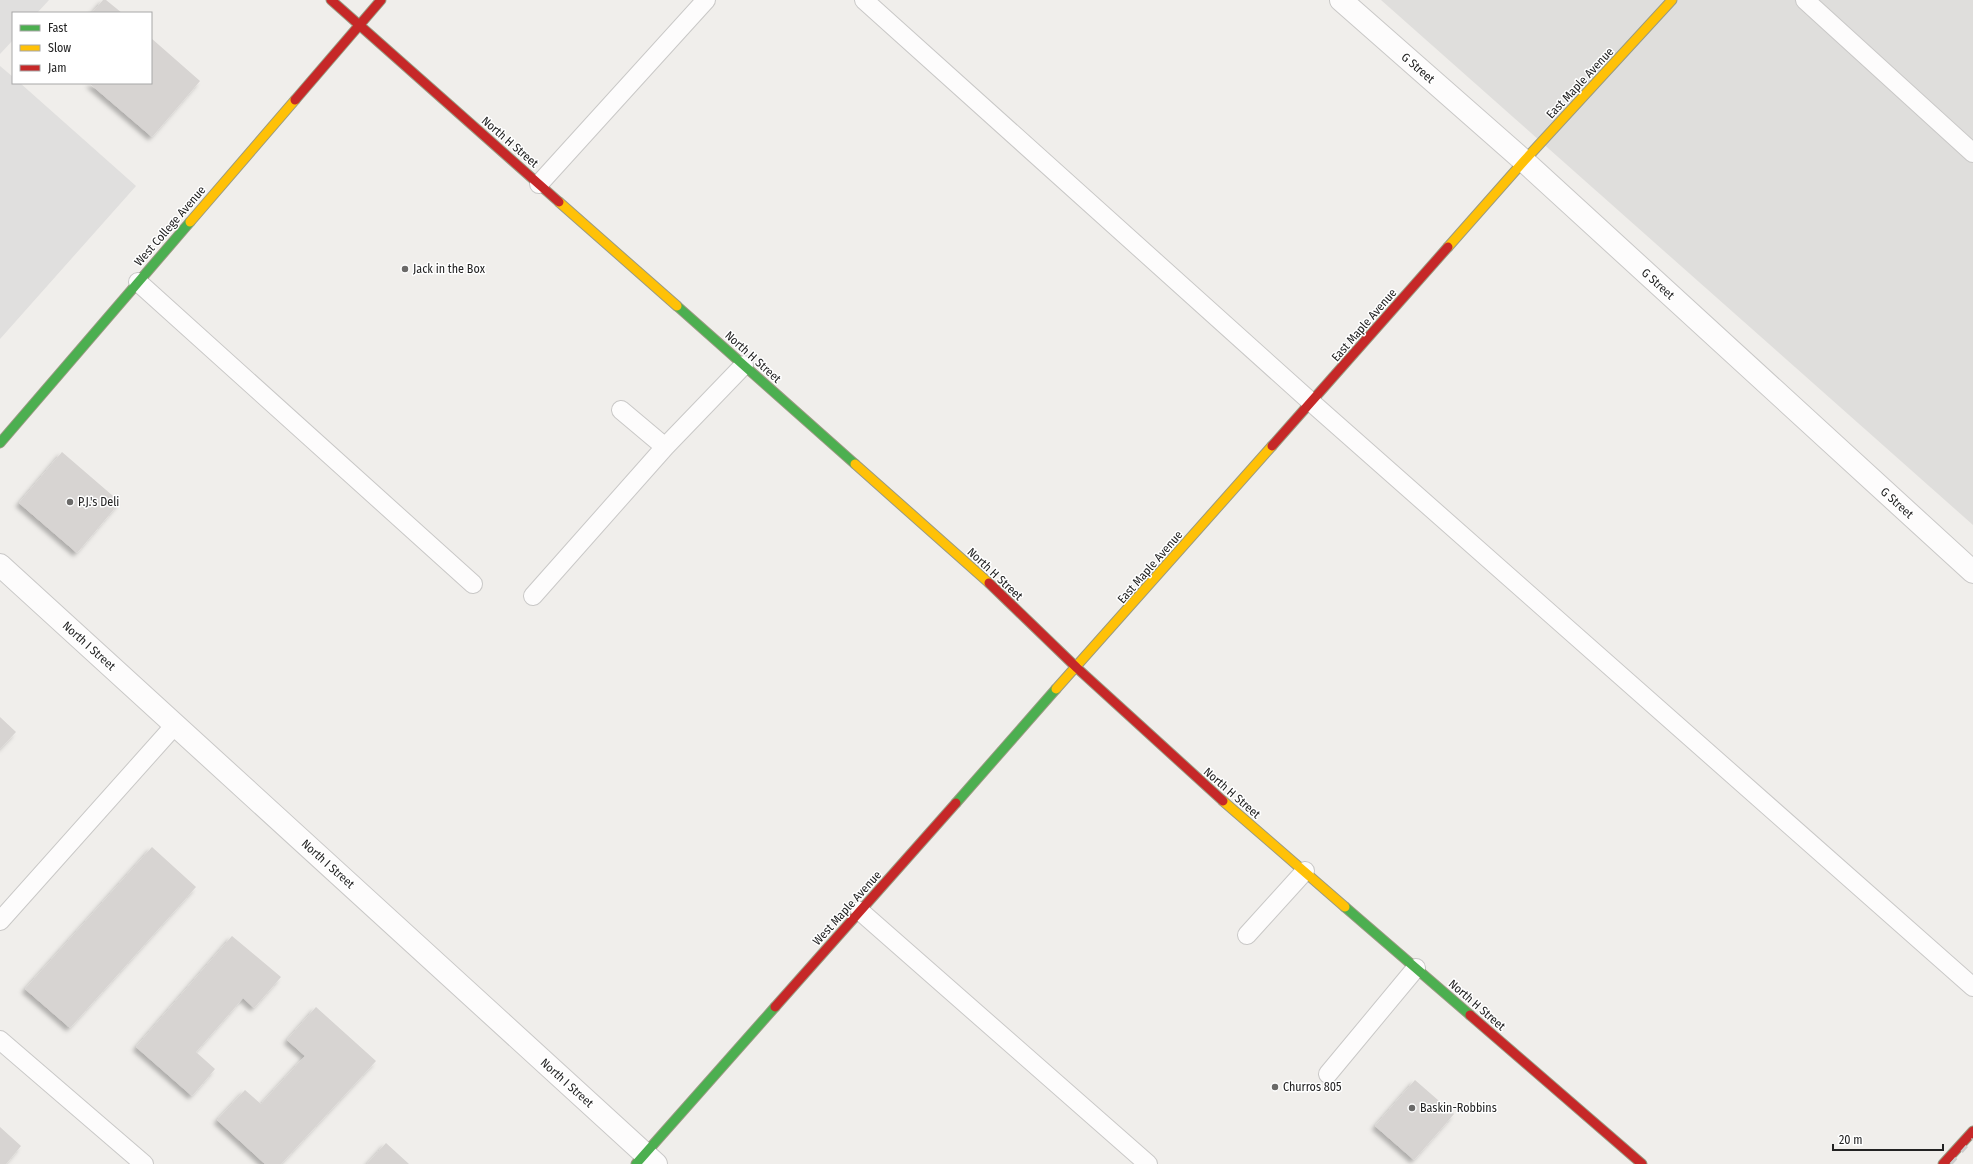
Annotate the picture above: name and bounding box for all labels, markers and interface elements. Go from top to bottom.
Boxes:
legend [12,12,152,84]
text: Fast [48,21,67,35]
text: Slow [48,41,71,55]
street label: East Maple Avenue [1544,45,1616,121]
street label: G Street [1399,50,1437,86]
text: Jam [48,61,66,75]
street label: North H Street [479,114,541,170]
street label: West College Avenue [131,183,209,269]
place label: Jack in the Box [413,262,486,276]
marker: Jack in the Box [400,264,410,274]
street label: G Street [1639,266,1677,302]
street label: East Maple Avenue [1329,286,1399,364]
street label: North H Street [722,328,784,386]
street label: G Street [1878,485,1916,521]
place label: P.J.'s Deli [78,495,119,509]
marker: P.J.'s Deli [65,497,75,507]
street label: East Maple Avenue [1115,528,1185,606]
street label: North H Street [964,545,1026,603]
street label: North I Street [60,619,118,673]
street label: North H Street [1201,765,1263,821]
street label: North I Street [299,837,357,891]
street label: West Maple Avenue [810,868,884,948]
street label: North H Street [1446,977,1508,1033]
street label: North I Street [538,1056,596,1110]
place label: Churros 805 [1283,1080,1342,1094]
marker: Churros 805 [1270,1082,1280,1092]
place label: Baskin-Robbins [1420,1101,1497,1115]
marker: Baskin-Robbins [1407,1103,1417,1113]
scale bar [1833,1126,1943,1152]
text: 20 m [1839,1133,1863,1147]

